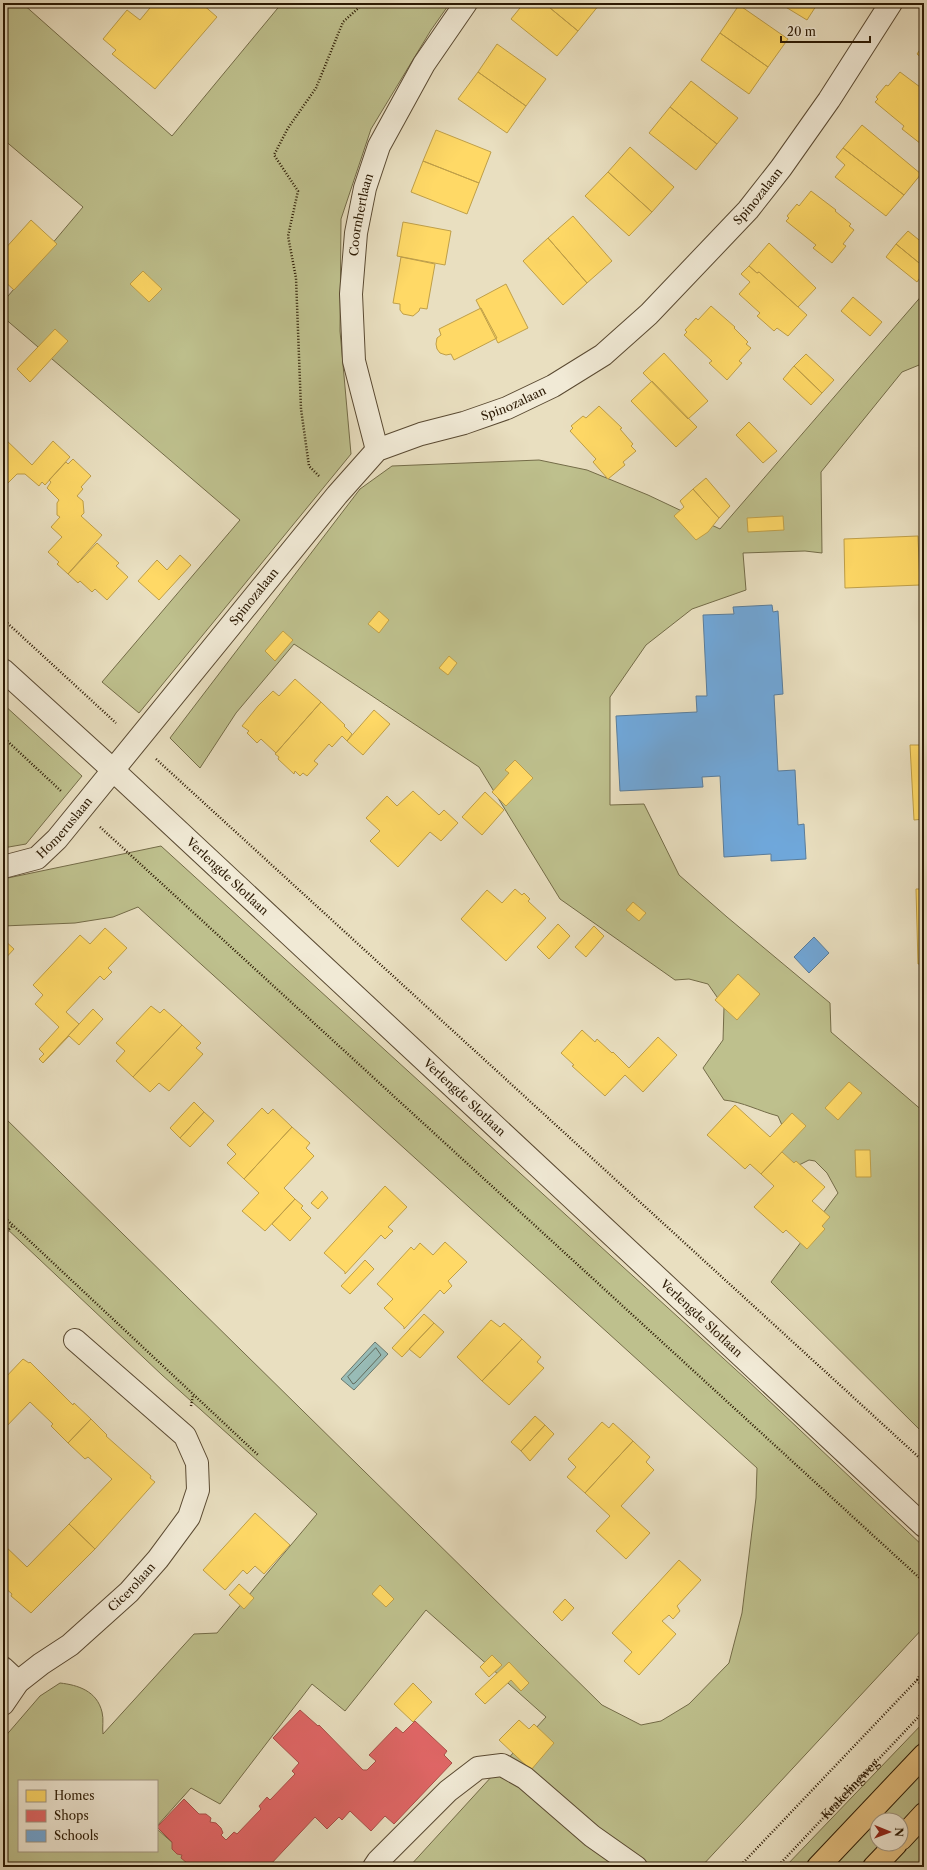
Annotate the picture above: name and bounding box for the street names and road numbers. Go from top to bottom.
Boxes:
street label: Spinozalaan [730,164,786,228]
street label: Coornhertlaan [346,171,376,257]
street label: Spinozalaan [479,382,549,423]
street label: Spinozalaan [226,565,282,628]
street label: Homeruslaan [33,794,95,861]
street label: Verlengde Slotlaan [183,834,272,919]
street label: Verlengde Slotlaan [420,1055,509,1139]
street label: Verlengde Slotlaan [657,1275,746,1360]
street label: Cicerolaan [104,1559,158,1614]
street label: Krakelingweg [818,1755,883,1822]

